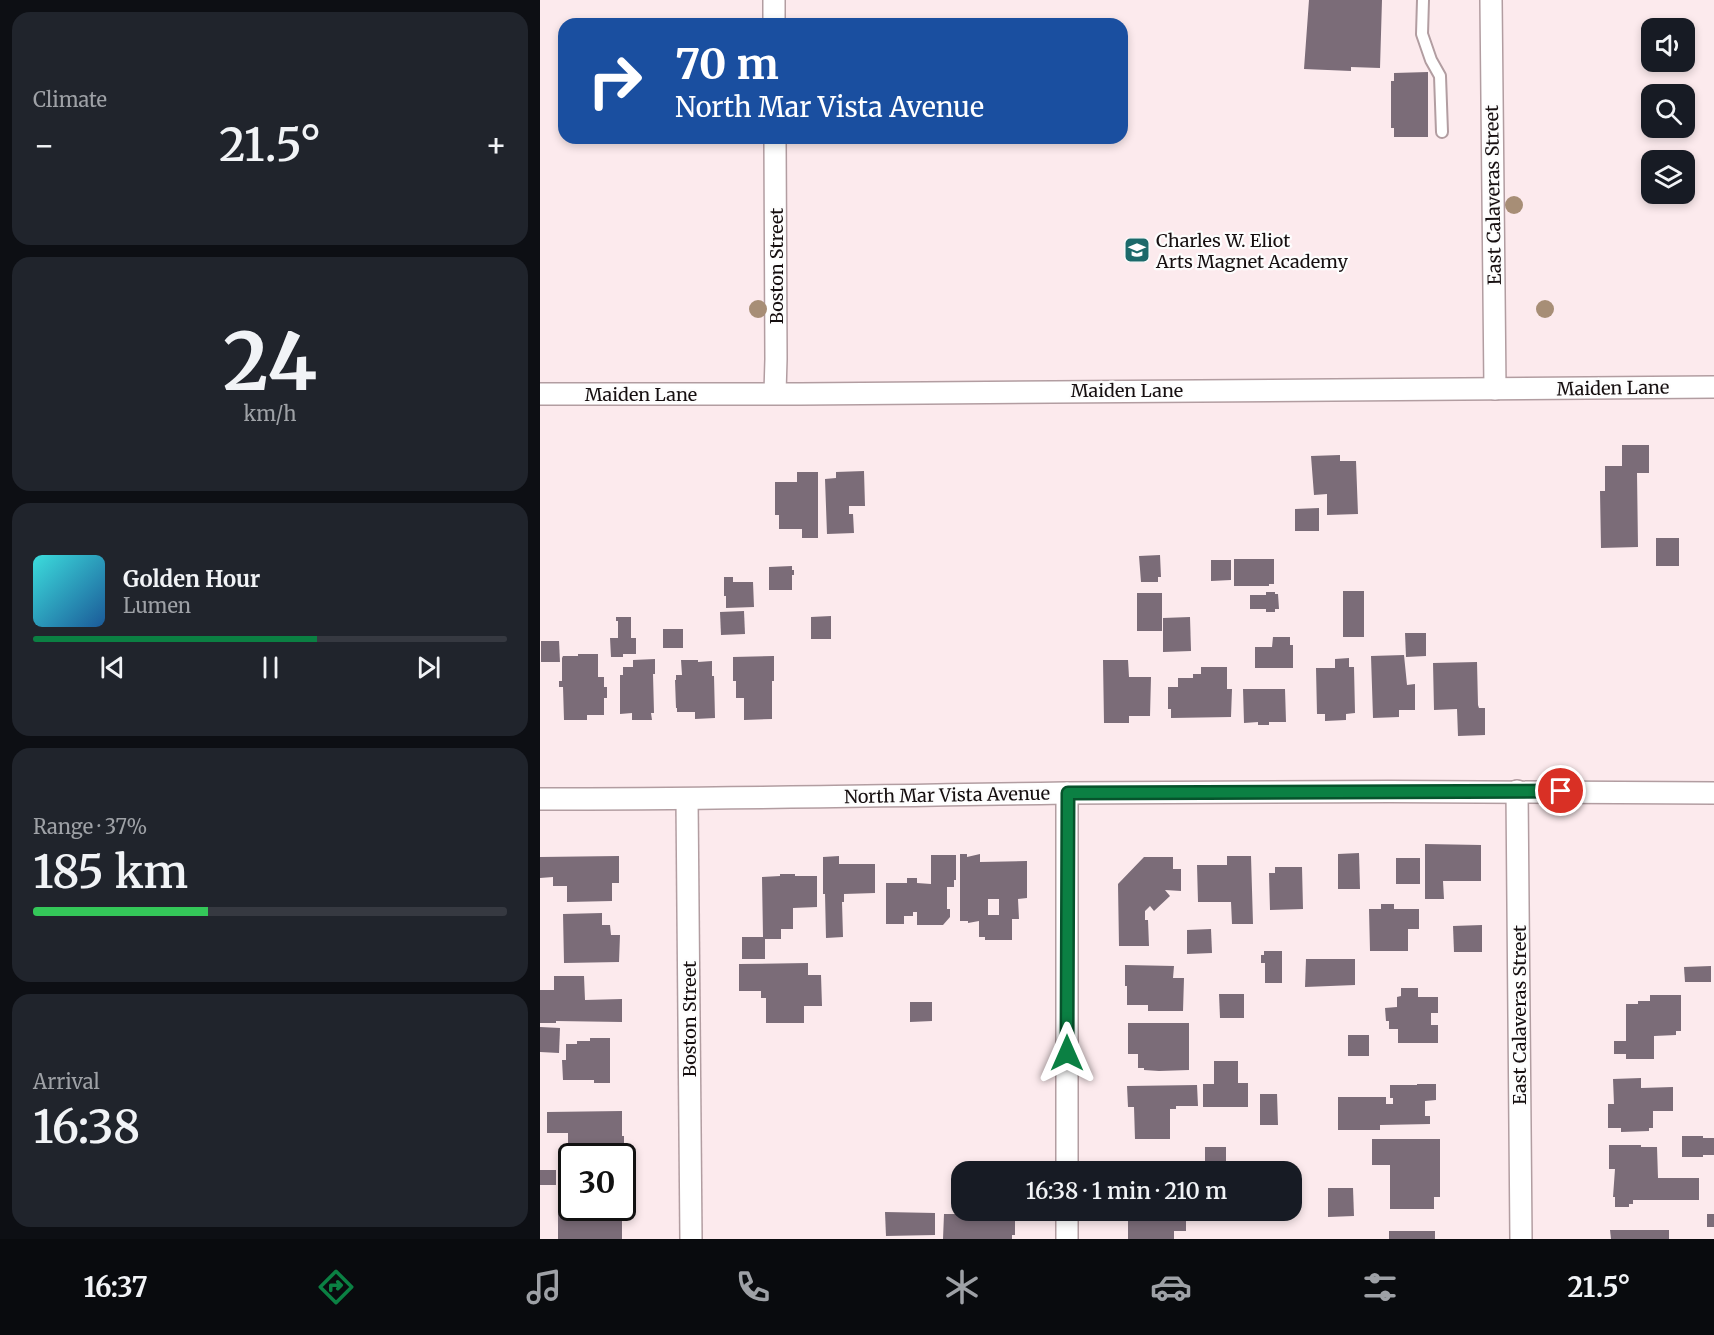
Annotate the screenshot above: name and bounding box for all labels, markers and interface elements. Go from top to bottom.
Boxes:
map controls [1641,18,1695,204]
button: sound [1641,18,1695,72]
text: 70 m [675,38,779,90]
icon: right [576,42,654,120]
button: search [1641,84,1695,138]
text: Climate [33,87,107,112]
text: North Mar Vista Avenue [675,90,984,124]
street label: East Calaveras Street [1480,105,1506,285]
text: 21.5° [219,117,321,173]
text: − [33,125,55,166]
text: + [485,125,507,166]
button: layers [1641,150,1695,204]
street label: Boston Street [765,208,788,324]
place label: Charles W. Eliot Arts Magnet Academy [1155,229,1348,273]
school or university icon: Charles W. Eliot Arts Magnet Academy [1122,235,1152,265]
text: 24 [223,313,317,411]
street label: Maiden Lane [1557,376,1669,400]
street label: Maiden Lane [1071,379,1183,402]
street label: Maiden Lane [585,383,697,406]
text: km/h [244,401,296,426]
text: Golden Hour [123,565,260,593]
text: Lumen [123,593,191,618]
icon: previous [96,651,129,684]
icon: pause [254,651,287,684]
icon: next [412,651,445,684]
pin [1535,765,1586,816]
icon: arrive [1544,774,1577,807]
street label: North Mar Vista Avenue [844,782,1050,808]
text: Range · 37% [33,814,147,839]
text: 185 km [33,844,188,900]
street label: East Calaveras Street [1508,925,1531,1105]
street label: Boston Street [678,961,701,1077]
position arrow [1035,1021,1099,1085]
text: Arrival [33,1069,100,1094]
text: 16:38 [33,1099,140,1155]
speed limit sign: 30 [558,1143,636,1221]
text: 16:38 · 1 min · 210 m [1026,1177,1227,1205]
icon: directions [315,1266,357,1308]
icon: music [523,1266,565,1308]
icon: phone [732,1266,774,1308]
icon: climate [941,1266,983,1308]
icon: car [1150,1266,1192,1308]
icon: filters [1359,1266,1401,1308]
text: 16:37 [83,1270,148,1304]
text: 21.5° [1568,1270,1631,1304]

